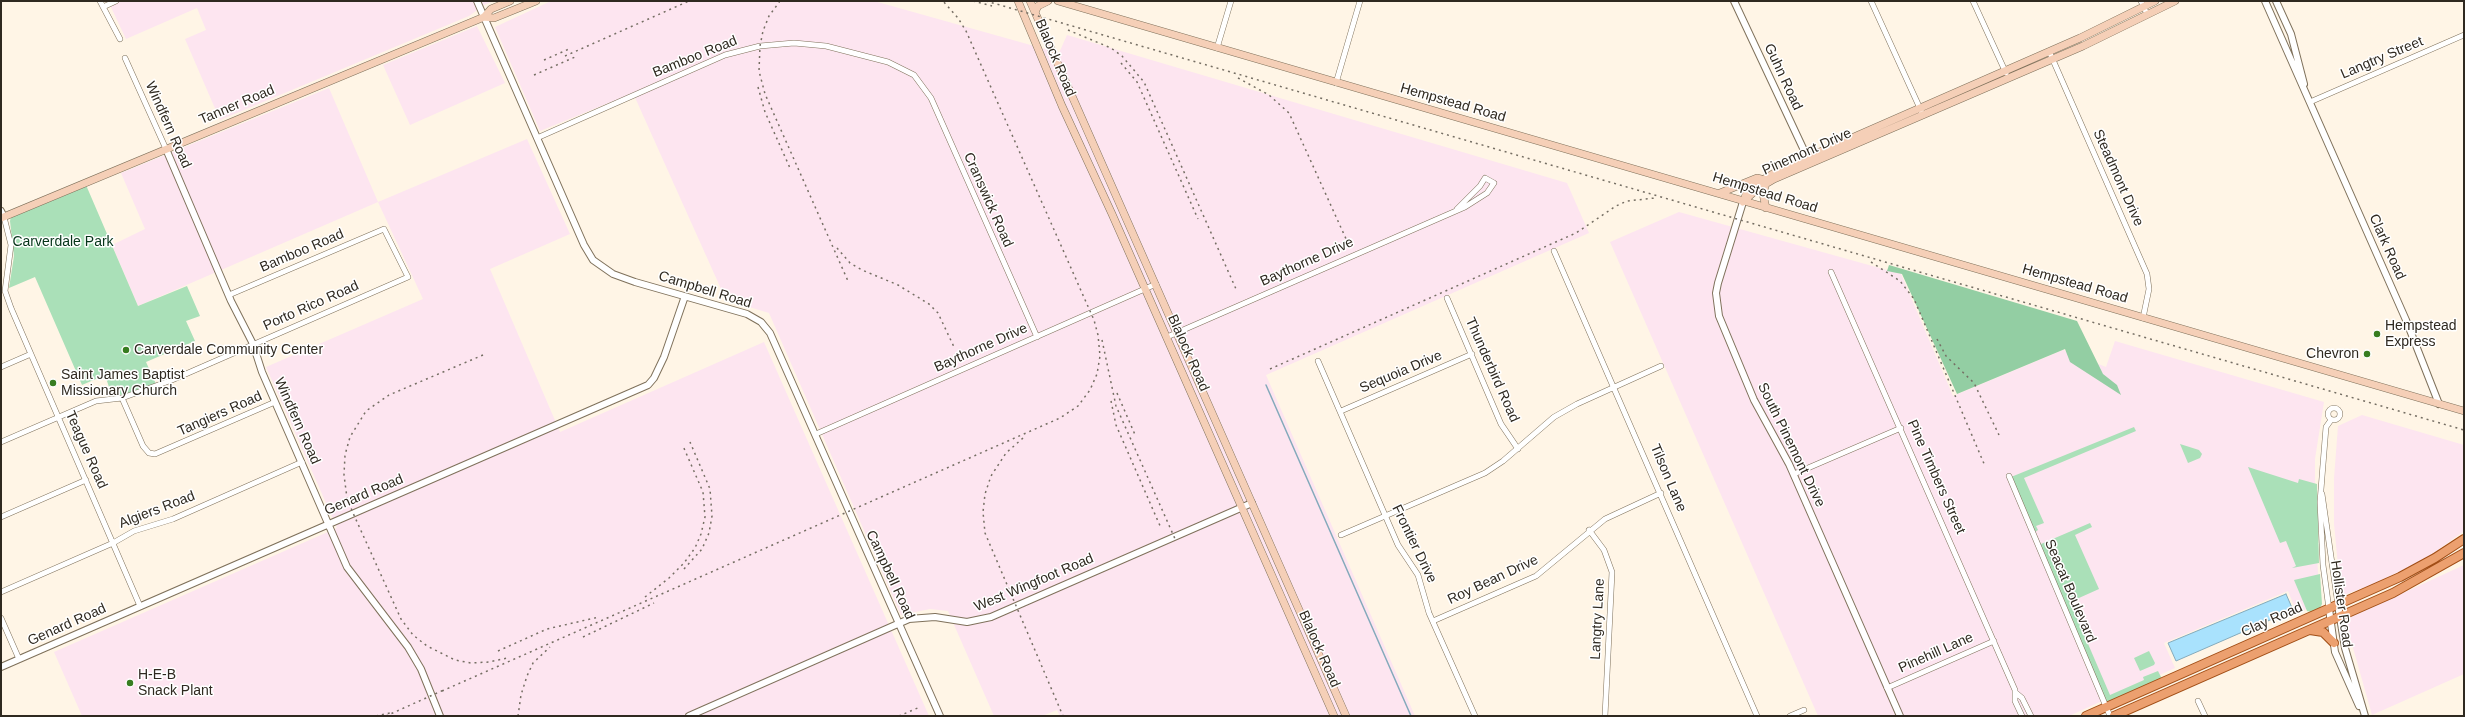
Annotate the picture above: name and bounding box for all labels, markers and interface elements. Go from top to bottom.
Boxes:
street label: Blalock Road [1031,17,1079,99]
street label: Bamboo Road [650,32,740,82]
street label: Langtry Street [2338,33,2426,83]
street label: Guhn Road [1760,41,1806,113]
street label: Windfern Road [141,79,195,171]
street label: Hempstead Road [1398,80,1508,126]
street label: Tanner Road [197,82,277,128]
street label: Pinemont Drive [1760,125,1854,179]
street label: Steadmont Drive [2089,127,2147,229]
street label: Cranswick Road [960,150,1016,250]
street label: Hempstead Road [1710,169,1820,217]
street label: Clark Road [2365,212,2409,282]
street label: Bamboo Road [258,226,346,276]
park label: Carverdale Park [12,234,114,250]
street label: Baythorne Drive [1258,234,1356,290]
street label: Hempstead Road [2020,261,2130,307]
street label: Campbell Road [656,268,754,312]
street label: Porto Rico Road [261,277,361,335]
street label: Blalock Road [1164,312,1212,394]
street label: Thunderbird Road [1461,315,1523,425]
place label: Hempstead Express [2385,318,2457,350]
street label: Baythorne Drive [932,320,1030,376]
marker: Hempstead Express [2372,329,2382,339]
place label: Carverdale Community Center [134,342,323,358]
marker: Carverdale Community Center [121,345,131,355]
place label: Chevron [2306,346,2359,362]
street label: Sequoia Drive [1357,347,1445,397]
marker: Chevron [2362,349,2372,359]
place label: Saint James Baptist Missionary Church [61,367,185,400]
street label: Windfern Road [270,375,324,467]
marker: Saint James Baptist Missionary Church [48,378,58,388]
street label: South Pinemont Drive [1754,380,1828,510]
street label: Tangiers Road [175,388,265,440]
street label: Teague Road [61,409,111,491]
street label: Pine Timbers Street [1903,417,1969,537]
street label: Tilson Lane [1646,442,1690,514]
street label: Genard Road [322,471,406,519]
street label: Algiers Road [117,488,197,532]
street label: Frontier Drive [1388,502,1440,586]
street label: Campbell Road [862,528,918,622]
street label: Seacat Boulevard [2041,537,2099,645]
street label: West Wingfoot Road [972,550,1096,616]
street label: Roy Bean Drive [1445,552,1541,608]
street label: Hollister Road [2327,559,2355,649]
street label: Langtry Lane [1587,578,1609,660]
street label: Clay Road [2239,599,2305,641]
street label: Genard Road [25,600,109,650]
street label: Blalock Road [1295,608,1343,690]
street label: Pinehill Lane [1896,629,1976,677]
place label: H-E-B Snack Plant [138,667,213,700]
marker: H-E-B Snack Plant [125,678,135,688]

